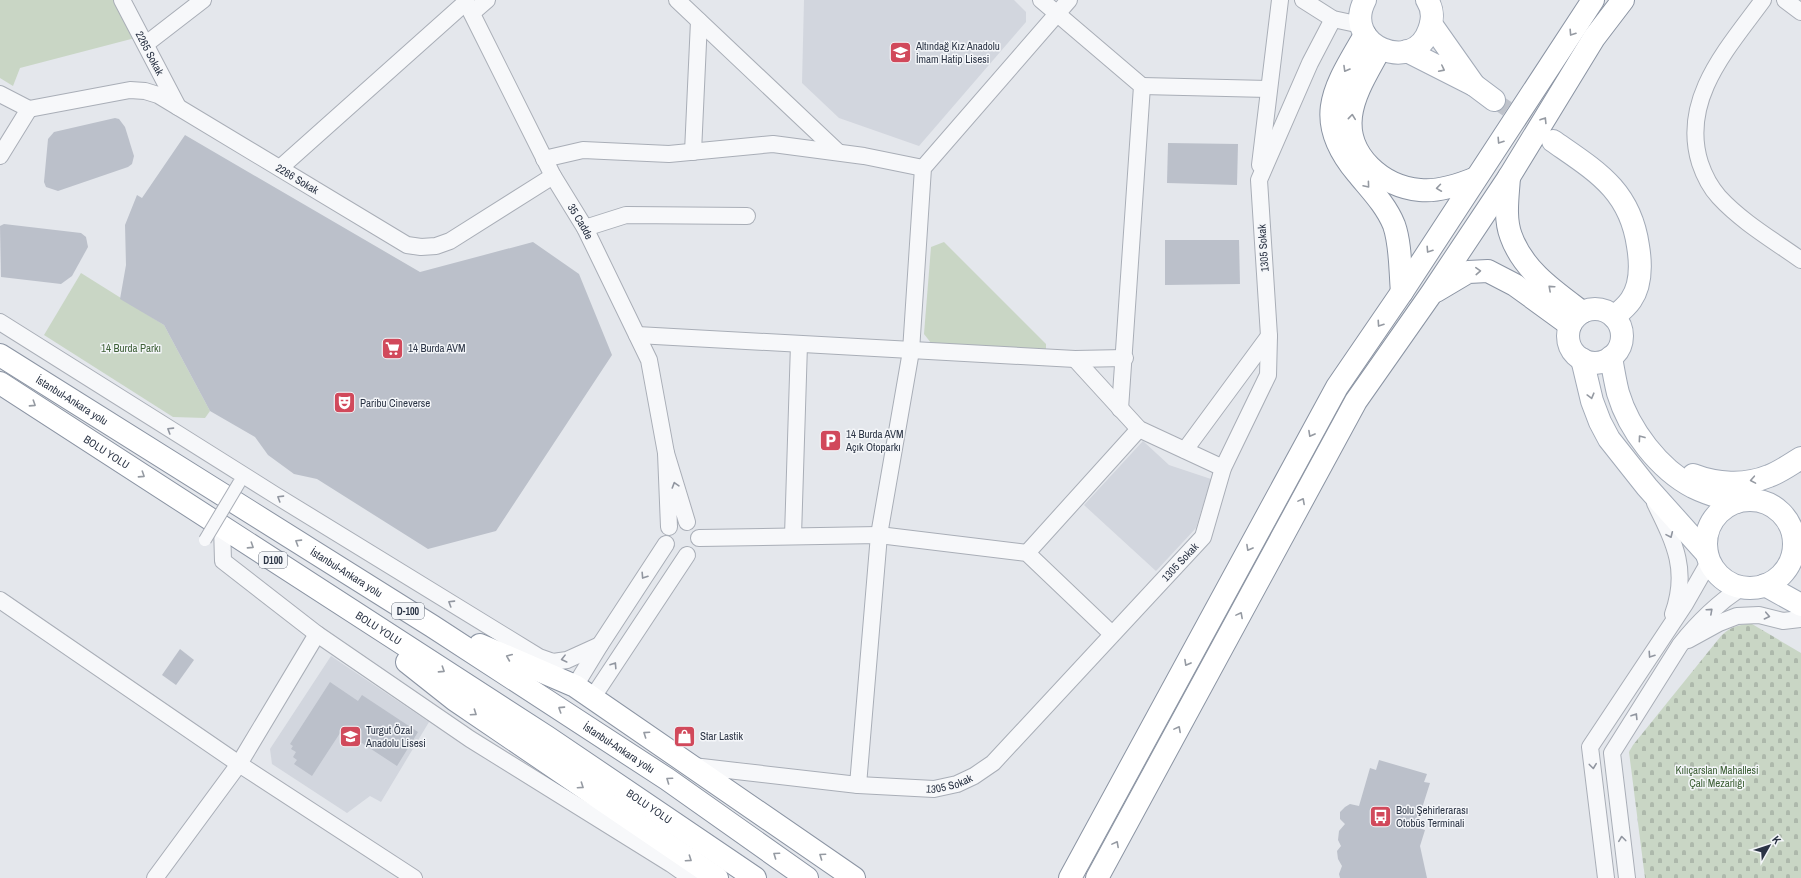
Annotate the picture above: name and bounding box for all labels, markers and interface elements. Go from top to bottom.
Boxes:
one-way arrow [1570,28,1577,35]
street label: 2265 Sokak [133,29,167,78]
school or university icon: Altındağ Kız Anadolu İmam Hatip Lisesi [888,39,914,65]
place label: Altındağ Kız Anadolu İmam Hatip Lisesi [915,39,1000,66]
one-way arrow [1438,64,1445,72]
one-way arrow [1343,65,1350,72]
one-way arrow [1347,114,1356,120]
one-way arrow [1539,117,1546,124]
one-way arrow [1498,137,1505,144]
street label: 2266 Sokak [273,161,322,197]
one-way arrow [1362,181,1369,188]
one-way arrow [1436,184,1442,193]
street label: 35 Cadde [565,201,596,242]
street label: 1305 Sokak [1254,223,1272,272]
one-way arrow [1427,246,1434,253]
one-way arrow [1475,267,1481,276]
one-way arrow [1548,285,1556,293]
one-way arrow [1377,320,1385,327]
supermarket icon: 14 Burda AVM [380,335,406,361]
park label: 14 Burda Parkı [101,341,161,355]
place label: 14 Burda AVM [408,341,466,355]
street label: İstanbul-Ankara yolu [33,372,111,428]
theatre icon: Paribu Cineverse [332,390,358,416]
one-way arrow [1586,393,1595,400]
place label: Paribu Cineverse [360,396,430,410]
one-way arrow [29,399,36,407]
one-way arrow [167,427,174,435]
parking icon: 14 Burda AVM Açık Otoparkı [817,427,843,453]
place label: 14 Burda AVM Açık Otoparkı [845,427,904,454]
one-way arrow [1309,430,1316,437]
street label: BOLU YOLU [81,432,132,472]
one-way arrow [1639,436,1646,443]
one-way arrow [138,470,145,478]
one-way arrow [1750,475,1757,484]
one-way arrow [671,481,680,488]
one-way arrow [277,496,284,503]
one-way arrow [1297,498,1304,505]
one-way arrow [1665,531,1673,538]
one-way arrow [295,539,302,546]
street label: 1305 Sokak [1158,539,1202,584]
one-way arrow [247,541,254,548]
one-way arrow [1247,544,1254,552]
street label: İstanbul-Ankara yolu [308,545,385,600]
road number: D100 [259,552,287,568]
one-way arrow [642,572,649,579]
one-way arrow [448,600,455,608]
road number: D-100 [392,603,424,619]
street label: BOLU YOLU [353,608,404,648]
one-way arrow [1705,608,1713,616]
one-way arrow [1235,612,1242,619]
one-way arrow [1764,612,1770,620]
one-way arrow [1649,650,1656,657]
one-way arrow [506,654,514,662]
one-way arrow [561,655,568,663]
one-way arrow [1184,658,1192,666]
one-way arrow [609,662,617,669]
one-way arrow [438,665,445,672]
one-way arrow [558,707,565,714]
one-way arrow [469,708,476,715]
one-way arrow [1630,713,1638,720]
street label: İstanbul-Ankara yolu [581,719,657,776]
school or university icon: Turgut Özal Anadolu Lisesi [337,723,363,749]
place label: Turgut Özal Anadolu Lisesi [365,723,426,750]
shop icon: Star Lastik [672,723,698,749]
one-way arrow [1173,726,1180,734]
place label: Star Lastik [700,729,744,743]
one-way arrow [644,732,651,739]
one-way arrow [1588,763,1597,769]
park label: Kılıçarslan Mahallesi Çalı Mezarlığı [1675,763,1759,790]
street label: 1305 Sokak [926,771,975,796]
one-way arrow [667,778,674,785]
one-way arrow [577,781,584,789]
street label: BOLU YOLU [624,786,674,827]
bus stop icon: Bolu Şehirlerarası Otobüs Terminali [1367,803,1393,829]
place label: Bolu Şehirlerarası Otobüs Terminali [1396,803,1468,830]
north arrow [1749,826,1789,866]
text: K [1769,833,1785,847]
one-way arrow [1618,836,1627,842]
one-way arrow [1111,841,1119,848]
one-way arrow [773,853,780,860]
one-way arrow [685,854,692,862]
one-way arrow [820,854,827,861]

